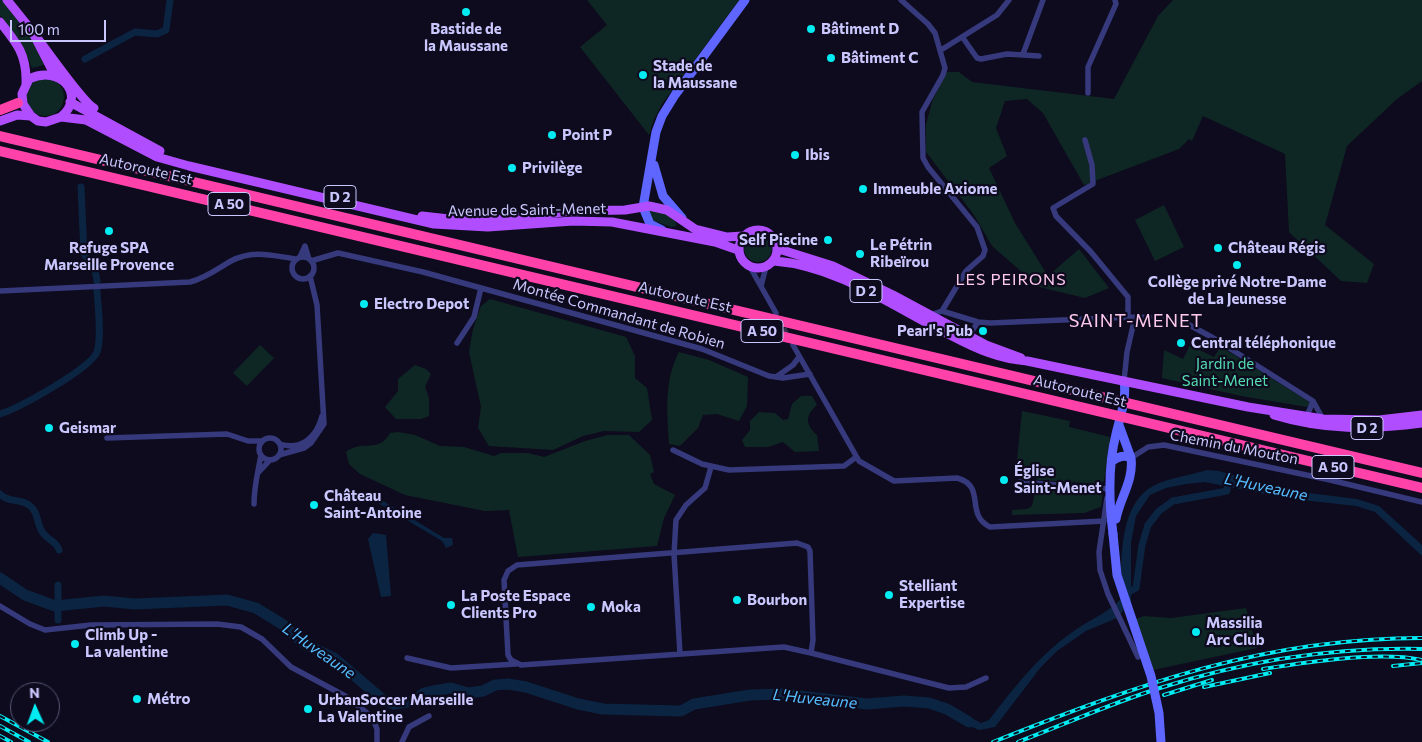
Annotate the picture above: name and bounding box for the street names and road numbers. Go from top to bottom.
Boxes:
street label: Autoroute Est [98,150,194,188]
road number: D 2 [324,186,356,208]
road number: A 50 [208,192,250,215]
street label: Avenue de Saint-Menet [448,200,606,220]
street label: Montée Commandant de Robien [511,275,727,353]
street label: Autoroute Est [637,278,733,316]
road number: D 2 [850,280,882,302]
road number: A 50 [741,320,783,342]
street label: Autoroute Est [1032,371,1128,411]
road number: D 2 [1351,416,1383,439]
street label: Chemin du Mouton [1168,426,1300,468]
road number: A 50 [1312,456,1354,478]

